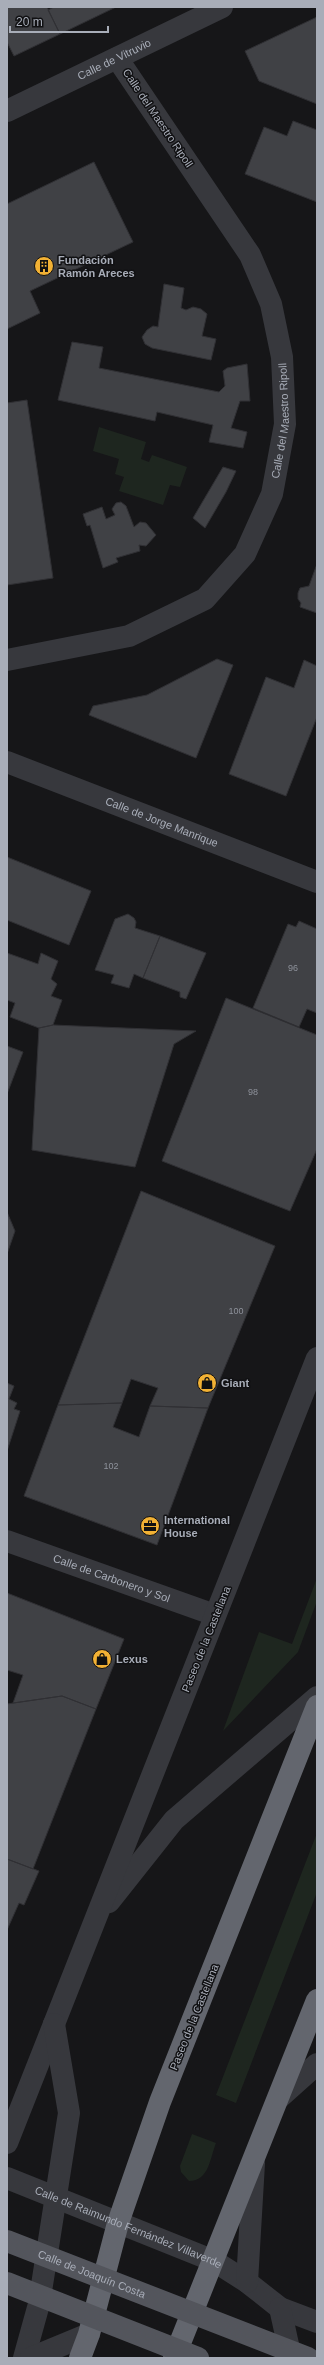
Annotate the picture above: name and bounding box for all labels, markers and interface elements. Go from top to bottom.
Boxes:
scale bar [10,8,108,34]
text: 20 m [16,15,43,29]
street label: Calle de Vitruvio [75,36,153,82]
street label: Calle del Maestro Ripoll [121,66,195,170]
place label: Fundación Ramón Areces [58,254,135,279]
building icon: Fundación Ramón Areces [33,255,55,277]
street label: Calle del Maestro Ripoll [269,363,291,479]
street label: Calle de Jorge Manrique [104,795,220,849]
house number: 96 [288,963,298,973]
house number: 98 [248,1087,258,1097]
house number: 100 [228,1306,244,1316]
shop icon: Giant [196,1372,218,1394]
place label: Giant [221,1377,249,1389]
house number: 102 [103,1461,119,1471]
place label: International House [164,1514,230,1539]
office icon: International House [139,1515,161,1537]
street label: Calle de Carbonero y Sol [52,1552,172,1604]
street label: Paseo de la Castellana [179,1583,233,1694]
shop icon: Lexus [91,1648,113,1670]
place label: Lexus [116,1653,148,1665]
street label: Paseo de la Castellana [167,1961,221,2072]
street label: Calle de Raimundo Fernández Villaverde [33,2184,224,2271]
street label: Calle de Joaquín Costa [36,2248,148,2301]

